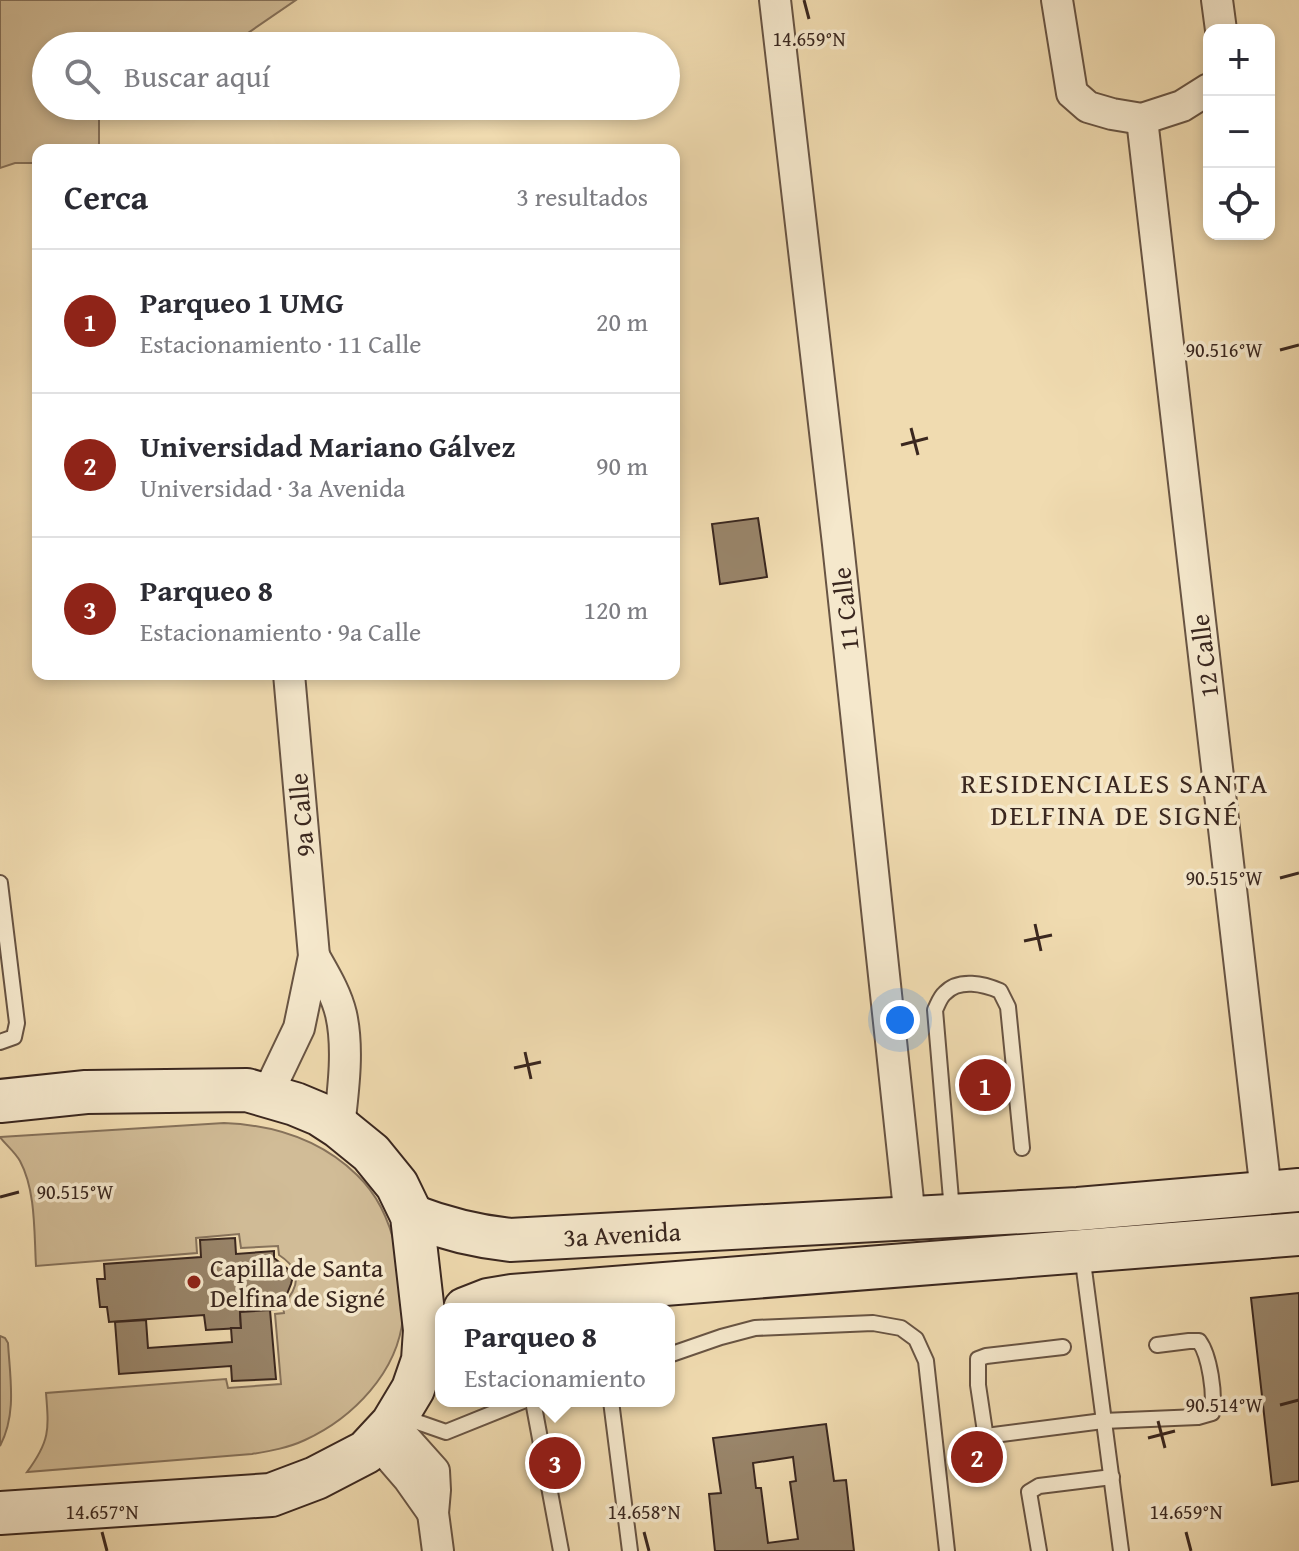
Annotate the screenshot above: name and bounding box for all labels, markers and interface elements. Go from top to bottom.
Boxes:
text: 14.659°N [772,24,846,53]
map controls [1203,24,1275,240]
button: + [1203,24,1275,96]
search box [32,32,680,120]
icon: search [60,54,104,98]
text: Buscar aquí [124,54,270,98]
button: − [1203,96,1275,168]
button: locate [1203,168,1275,240]
text: Cerca [64,172,148,221]
text: 3 resultados [517,177,648,216]
text: Parqueo 1 UMG [140,280,344,324]
text: 1 [83,302,97,341]
text: 20 m [596,302,648,341]
text: Estacionamiento · 11 Calle [140,324,421,363]
text: 90.516°W [1185,335,1263,364]
text: Universidad Mariano Gálvez [140,424,516,468]
text: 2 [83,446,97,485]
text: 90 m [596,446,648,485]
text: Universidad · 3a Avenida [140,468,405,507]
street label: 11 Calle [821,565,869,653]
text: Parqueo 8 [140,568,273,612]
text: 3 [83,590,97,629]
text: 120 m [583,590,648,629]
text: Estacionamiento · 9a Calle [140,612,421,651]
street label: 12 Calle [1180,612,1228,700]
district label: RESIDENCIALES SANTA DELFINA DE SIGNÉ [961,762,1269,835]
street label: 9a Calle [278,772,324,858]
text: 90.515°W [1185,863,1263,892]
your location [880,1000,920,1040]
pin: 1 [959,1055,1011,1115]
text: 90.515°W [36,1177,114,1206]
street label: 3a Avenida [562,1211,682,1257]
place label: Capilla de Santa Delfina de Signé [210,1248,385,1317]
marker: Capilla de Santa Delfina de Signé [185,1273,203,1291]
popup [435,1303,675,1407]
text: Parqueo 8 [464,1314,597,1358]
text: Estacionamiento [464,1358,646,1397]
text: 90.514°W [1185,1390,1263,1419]
pin: 2 [951,1427,1003,1487]
pin: 3 [529,1433,581,1493]
text: 14.657°N [65,1497,139,1526]
text: 14.658°N [607,1497,681,1526]
text: 14.659°N [1149,1497,1223,1526]

